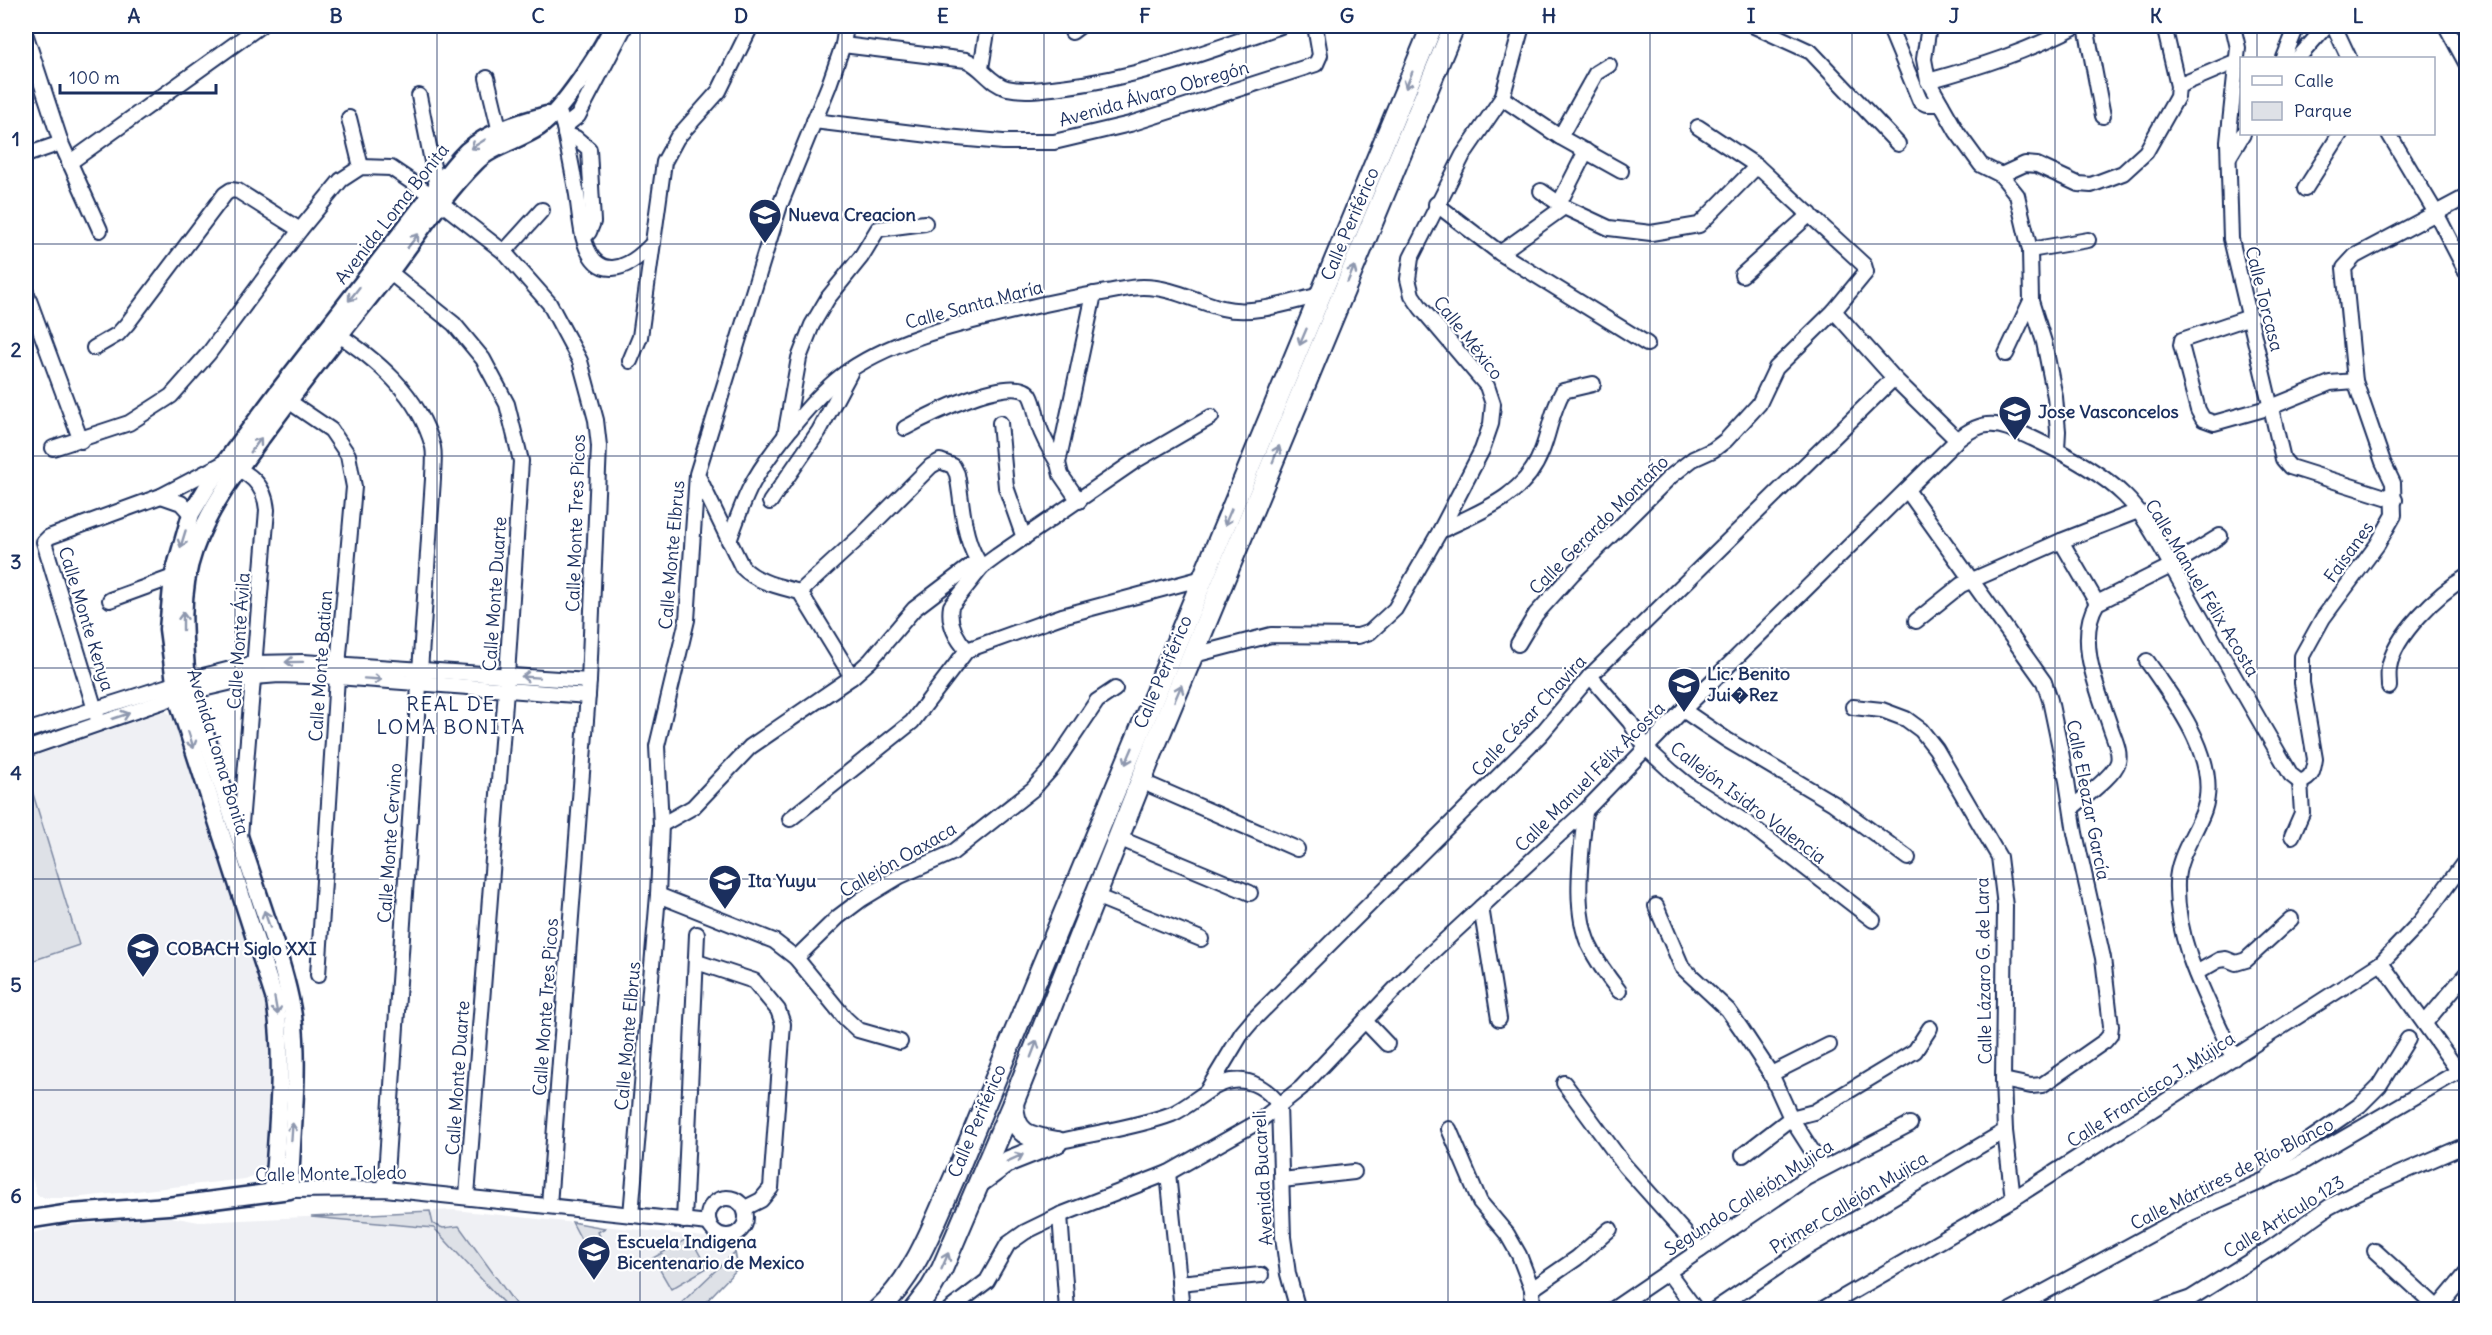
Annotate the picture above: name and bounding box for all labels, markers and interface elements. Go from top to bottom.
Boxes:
text: A [128,3,141,28]
text: B [329,3,343,28]
text: C [531,3,545,28]
text: D [734,3,748,28]
text: E [937,3,949,28]
text: F [1139,3,1151,28]
text: G [1340,3,1354,28]
text: H [1542,3,1556,28]
text: I [1747,3,1756,28]
text: J [1949,3,1960,28]
text: K [2150,3,2163,28]
text: L [2353,3,2364,28]
street label: Avenida Álvaro Obregón [1056,55,1251,132]
scale bar [60,57,216,95]
legend [2240,57,2435,135]
text: 100 m [69,66,120,89]
text: Calle [2294,69,2334,92]
one-way arrow [1403,70,1414,88]
text: Parque [2294,99,2352,122]
text: 1 [12,126,20,151]
one-way arrow [470,138,487,150]
street label: Avenida Loma Bonita [330,139,454,289]
street label: Calle Periférico [1315,164,1384,284]
school or university icon: Nueva Creacion [747,197,783,244]
place label: Nueva Creacion [788,203,916,226]
one-way arrow [407,233,420,249]
street label: Calle Torcasa [2240,244,2289,354]
one-way arrow [1346,265,1357,283]
street label: Calle Santa María [903,275,1045,334]
one-way arrow [347,285,360,301]
street label: Calle México [1428,291,1508,384]
one-way arrow [1297,328,1308,346]
text: 2 [11,337,22,362]
school or university icon: Jose Vasconcelos [1997,394,2033,441]
place label: Jose Vasconcelos [2038,400,2179,423]
street label: Calle Monte Tres Picos [561,434,590,612]
one-way arrow [249,437,262,453]
one-way arrow [1271,446,1282,464]
street label: Calle Gerardo Montaño [1524,450,1673,599]
street label: Calle Monte Elbrus [654,480,689,630]
street label: Calle Manuel Félix Acosta [2140,495,2265,681]
one-way arrow [1222,508,1233,526]
street label: Calle Monte Duarte [478,516,511,672]
street label: Faisanes [2319,516,2379,587]
one-way arrow [177,529,188,548]
street label: Calle Monte Kenya [54,544,119,694]
text: 3 [10,549,22,574]
street label: Calle Monte Ávila [222,572,255,710]
street label: Calle Monte Batian [304,590,337,742]
one-way arrow [177,612,189,632]
street label: Calle Periférico [1128,612,1197,732]
street label: Calle César Chavira [1466,650,1591,781]
one-way arrow [284,657,304,668]
place label: Lic. Benito Jui�Rez [1707,662,1790,706]
street label: Avenida Loma Bonita [182,666,255,838]
school or university icon: Lic. Benito Jui�Rez [1666,666,1702,713]
one-way arrow [521,672,541,683]
one-way arrow [362,674,382,685]
one-way arrow [1173,684,1184,702]
district label: REAL DE LOMA BONITA [376,691,526,739]
street label: Calle Manuel Félix Acosta [1510,697,1669,856]
one-way arrow [111,710,129,721]
street label: Calle Eleazar García [2062,718,2115,882]
one-way arrow [186,730,197,749]
street label: Callejón Isidro Valencia [1666,736,1831,869]
one-way arrow [1123,746,1134,764]
text: 4 [10,760,22,785]
street label: Calle Monte Cervino [372,762,407,924]
street label: Callejón Oaxaca [835,817,960,902]
school or university icon: Ita Yuyu [707,863,743,910]
place label: Ita Yuyu [748,869,817,892]
street label: Calle Lázaro G. de Lara [1970,877,1997,1065]
one-way arrow [260,910,271,929]
street label: Calle Monte Tres Picos [528,917,563,1097]
school or university icon: COBACH Siglo XXI [125,931,161,978]
place label: COBACH Siglo XXI [166,937,317,960]
street label: Calle Monte Elbrus [610,961,645,1111]
text: 5 [10,972,22,997]
one-way arrow [271,995,282,1015]
street label: Calle Monte Duarte [441,1000,474,1156]
street label: Calle Francisco J. Mújica [2062,1027,2239,1152]
one-way arrow [1029,1040,1040,1059]
street label: Calle Periférico [942,1061,1011,1181]
street label: Avenida Bucareli [1247,1110,1278,1246]
street label: Calle Mártires de Río Blanco [2126,1112,2337,1235]
one-way arrow [286,1122,297,1142]
street label: Segundo Callejón Mujica [1660,1134,1837,1261]
street label: Primer Callejón Mujica [1766,1146,1932,1259]
one-way arrow [1005,1152,1023,1164]
street label: Calle Monte Toledo [255,1161,407,1186]
street label: Calle Artículo 123 [2219,1170,2349,1263]
text: 6 [10,1183,22,1208]
place label: Escuela Indigena Bicentenario de Mexico [617,1230,804,1274]
school or university icon: Escuela Indigena Bicentenario de Mexico [576,1234,612,1281]
one-way arrow [940,1252,951,1270]

